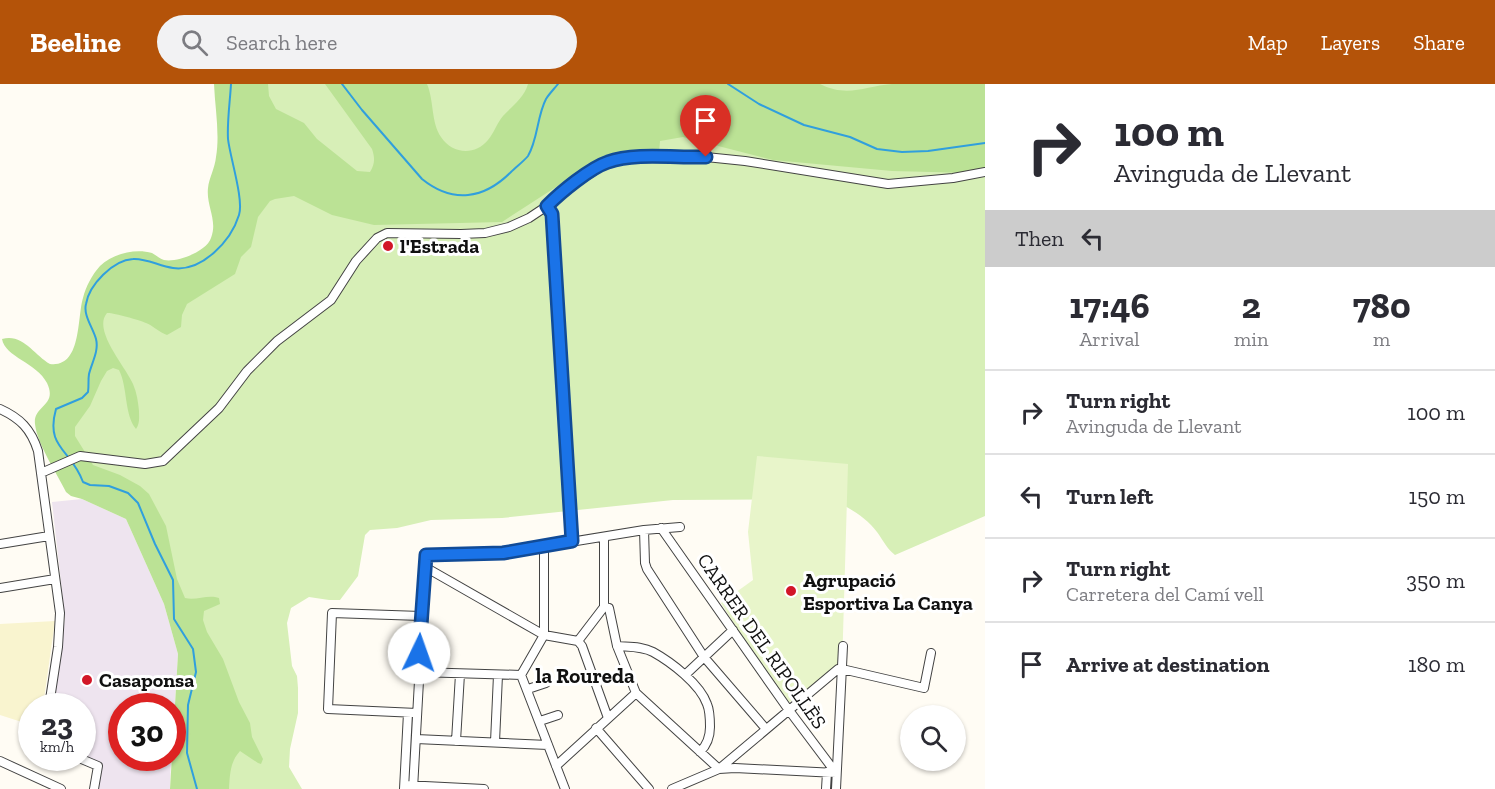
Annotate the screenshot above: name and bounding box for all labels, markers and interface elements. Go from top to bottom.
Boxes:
search box [157,15,577,69]
text: Beeline [30,26,121,59]
icon: search [178,26,211,59]
text: Search here [226,29,337,56]
text: Map [1248,30,1288,55]
text: Layers [1321,30,1380,55]
text: Share [1413,30,1465,55]
pin [680,95,731,157]
icon: arrive [689,104,722,137]
text: 100 m [1114,106,1224,157]
icon: right [1015,108,1093,186]
text: Avinguda de Llevant [1114,157,1351,189]
icon: left [1076,222,1109,255]
text: Then [1015,225,1064,252]
place label: l'Estrada [400,234,479,258]
marker: l'Estrada [381,239,395,253]
text: 17:46 [1069,284,1150,327]
text: 2 [1242,284,1261,327]
text: 780 [1353,284,1411,327]
text: Arrival [1079,327,1140,351]
text: min [1234,327,1268,351]
text: m [1373,327,1390,351]
text: Turn right [1066,387,1170,414]
icon: right [1015,396,1048,429]
text: 100 m [1407,399,1465,426]
text: Avinguda de Llevant [1066,414,1242,438]
icon: left [1015,480,1048,513]
text: Turn left [1066,483,1153,510]
text: 150 m [1409,483,1465,510]
street label: CARRER DEL RIPOLLÈS [692,549,832,733]
text: Turn right [1066,555,1170,582]
icon: right [1015,564,1048,597]
text: 350 m [1406,567,1465,594]
place label: Agrupació Esportiva La Canya [803,568,973,615]
text: Carretera del Camí vell [1066,582,1264,606]
marker: Agrupació Esportiva La Canya [784,584,798,598]
position arrow [387,621,451,685]
icon: arrive [1015,648,1048,681]
text: Arrive at destination [1066,651,1269,678]
text: 180 m [1408,651,1465,678]
district label: la Roureda [535,663,635,688]
place label: Casaponsa [99,668,194,692]
marker: Casaponsa [80,673,94,687]
speed limit sign: 30 [108,693,186,771]
map controls [900,705,966,771]
button: search [900,705,966,771]
text: 23 [41,707,73,743]
text: km/h [40,738,74,756]

